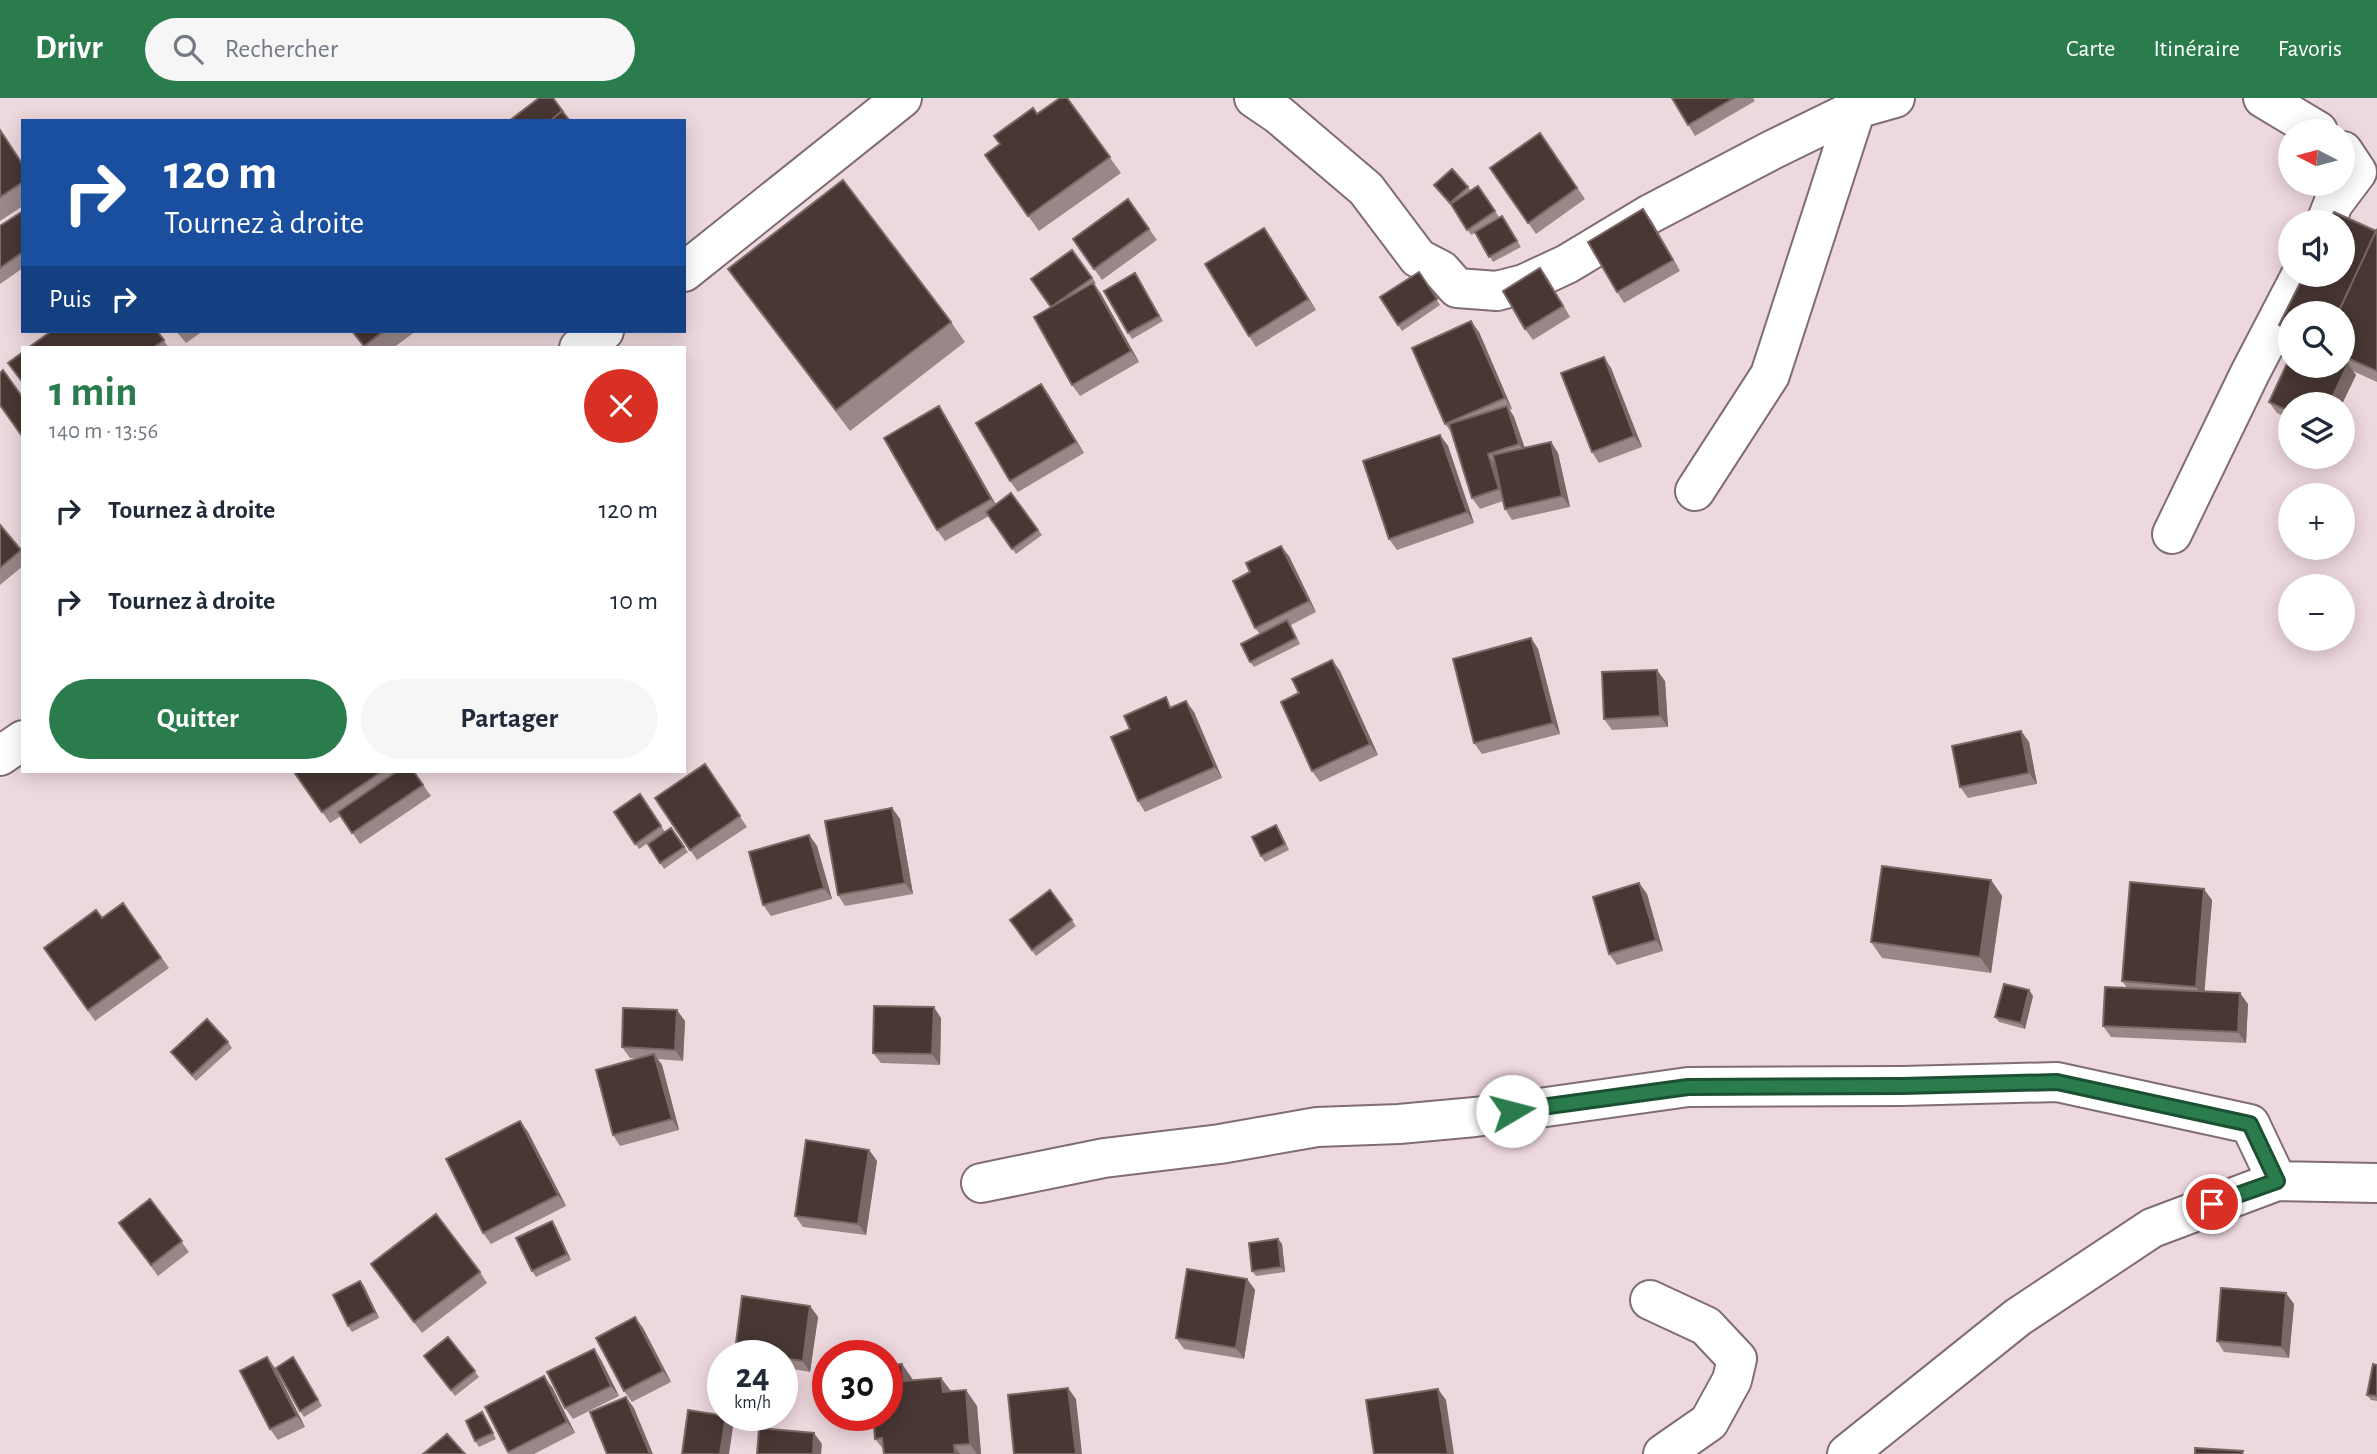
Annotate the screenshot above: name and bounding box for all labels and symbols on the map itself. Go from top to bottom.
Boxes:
north arrow [2278,119,2356,196]
position arrow [1475,1074,1549,1148]
pin [2182,1174,2242,1234]
speed limit sign: 30 [812,1340,903,1431]

